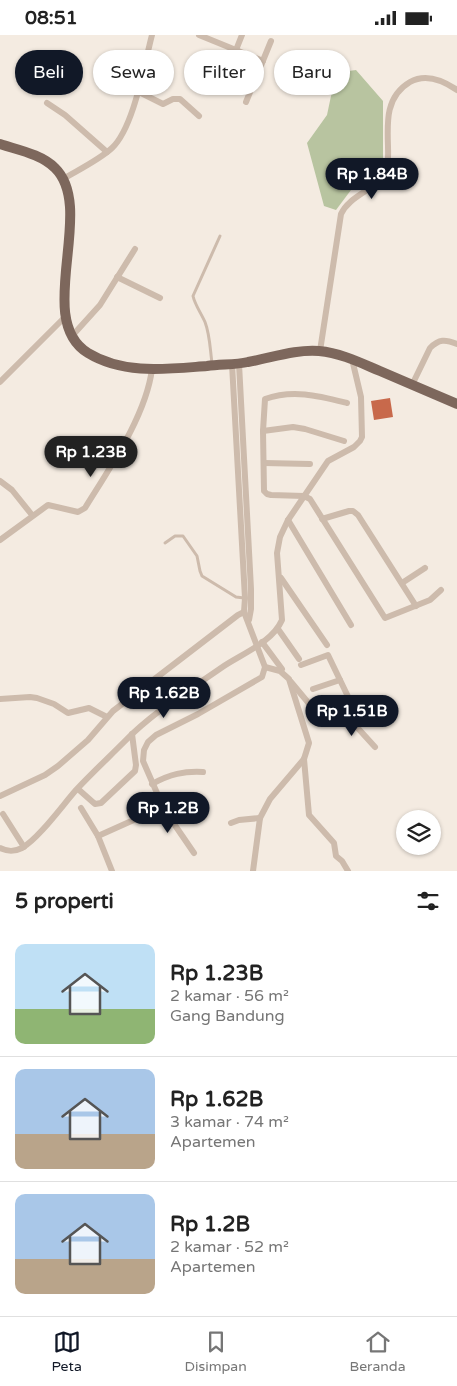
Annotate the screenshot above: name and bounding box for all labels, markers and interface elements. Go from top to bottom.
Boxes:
text: 08:51 [25,7,78,29]
chip: Beli [15,50,83,95]
chip: Sewa [93,50,174,95]
chip: Filter [184,50,264,95]
chip: Baru [274,50,350,95]
pin: Rp 1.84B [320,157,424,200]
text: Rp 1.84B [337,164,407,184]
pin: Rp 1.23B [39,435,143,478]
text: Rp 1.23B [55,442,127,462]
pin: Rp 1.62B [112,677,216,719]
text: Rp 1.62B [128,683,200,703]
pin: Rp 1.51B [300,695,404,737]
text: Rp 1.51B [316,701,388,721]
pin: Rp 1.2B [122,791,214,834]
text: Rp 1.2B [138,798,199,818]
map controls [396,810,441,855]
button: layers [396,810,441,855]
icon: filters [414,887,442,915]
text: 5 properti [15,889,114,914]
text: Rp 1.23B [170,961,263,986]
icon: home [55,964,115,1024]
text: 2 kamar · 56 m² [170,986,289,1006]
text: Gang Bandung [170,1006,285,1026]
text: Rp 1.62B [170,1087,263,1112]
icon: home [55,1089,115,1149]
text: 3 kamar · 74 m² [170,1112,289,1132]
text: Apartemen [170,1132,256,1152]
text: Rp 1.2B [170,1212,250,1237]
icon: home [55,1214,115,1274]
text: 2 kamar · 52 m² [170,1237,289,1257]
text: Apartemen [170,1257,256,1277]
tab: Peta [51,1328,82,1375]
tab: Disimpan [185,1328,247,1375]
tab: Beranda [350,1328,406,1375]

